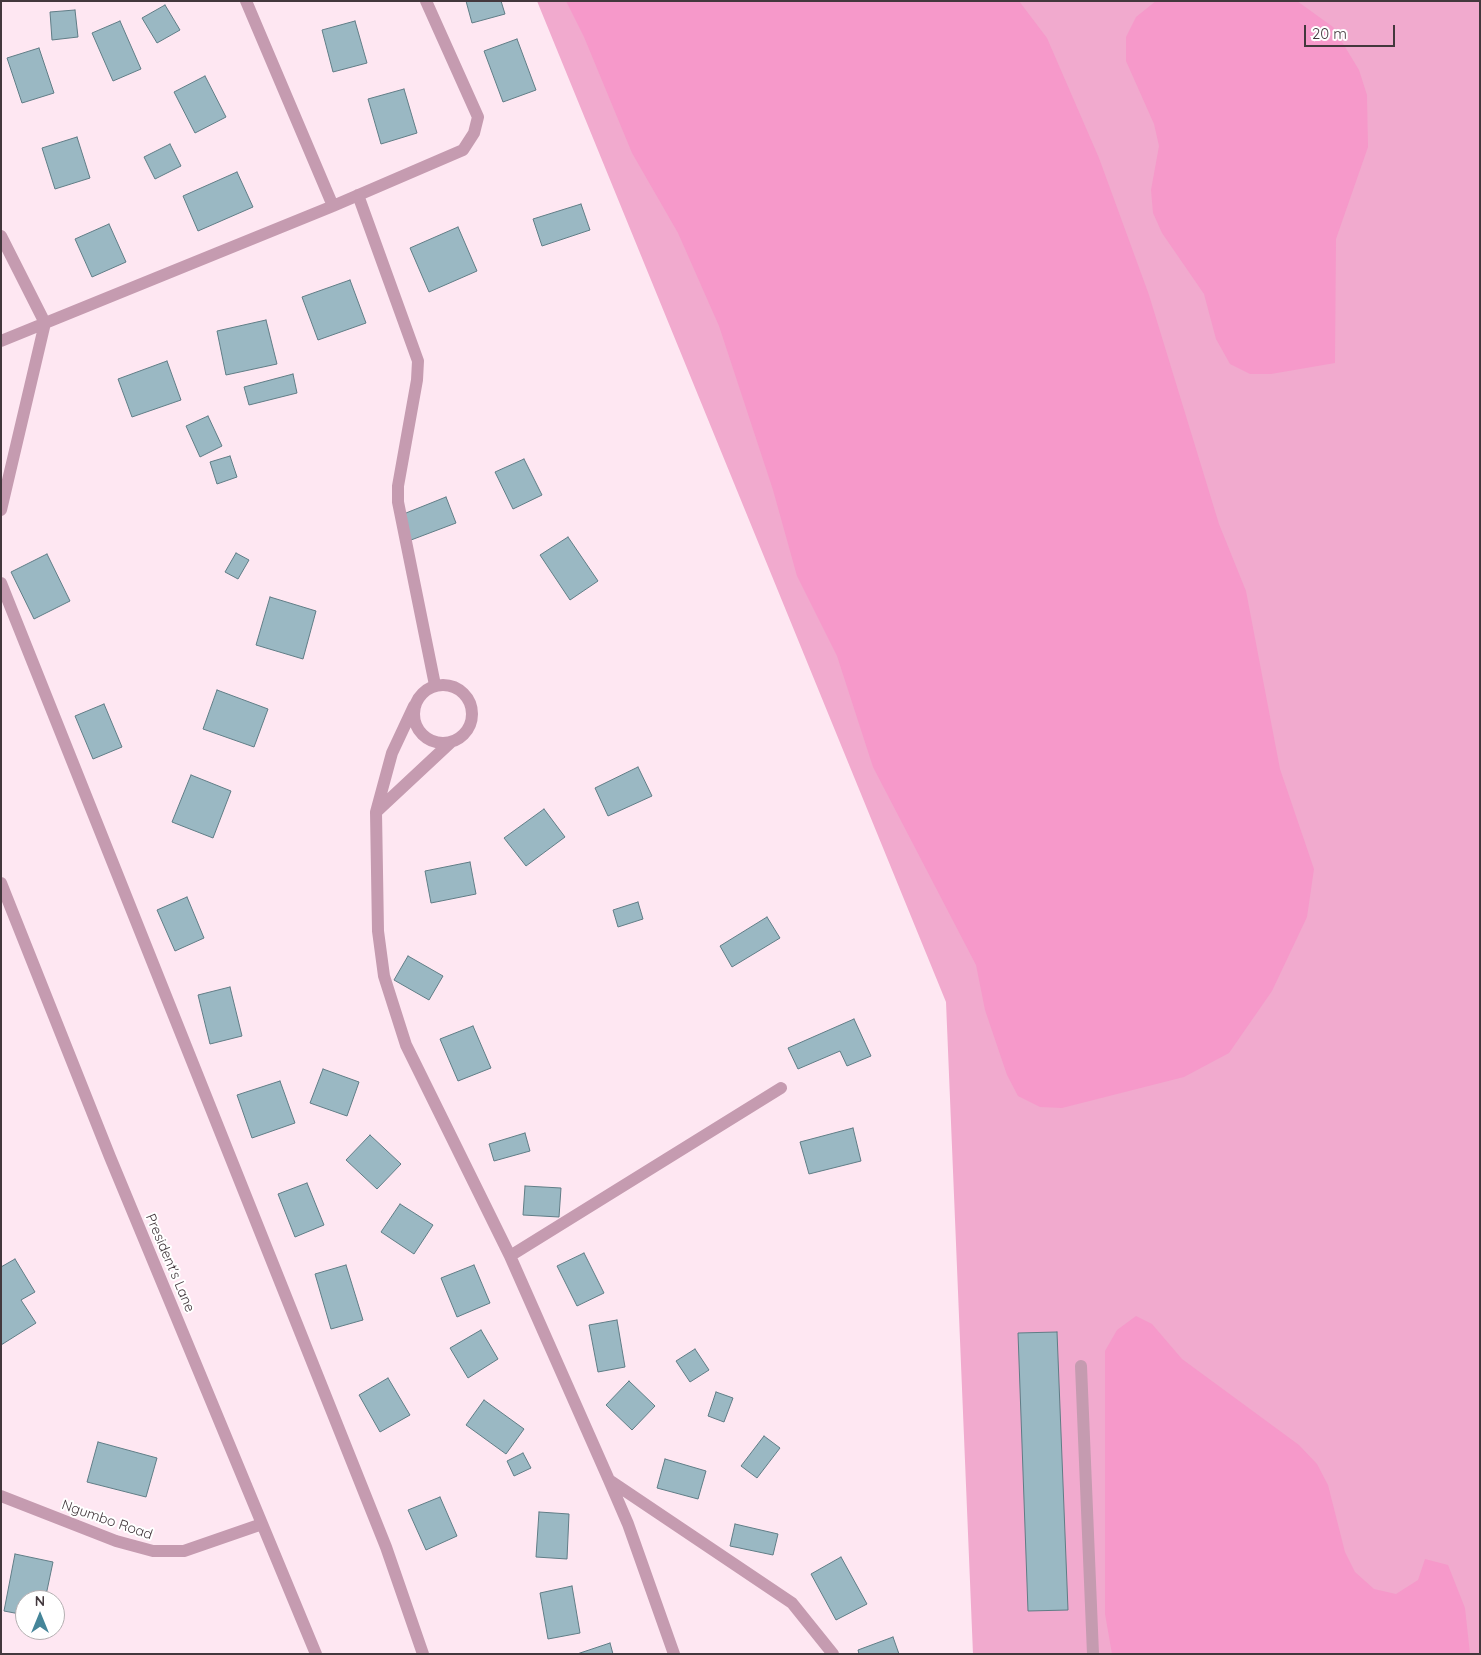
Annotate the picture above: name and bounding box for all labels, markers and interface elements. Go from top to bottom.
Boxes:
scale bar [1306,15,1397,47]
text: 20 m [1312,24,1347,43]
street label: President's Lane [142,1211,198,1315]
street label: Ngumbo Road [59,1497,155,1543]
north arrow [15,1590,65,1640]
text: N [35,1592,45,1610]

